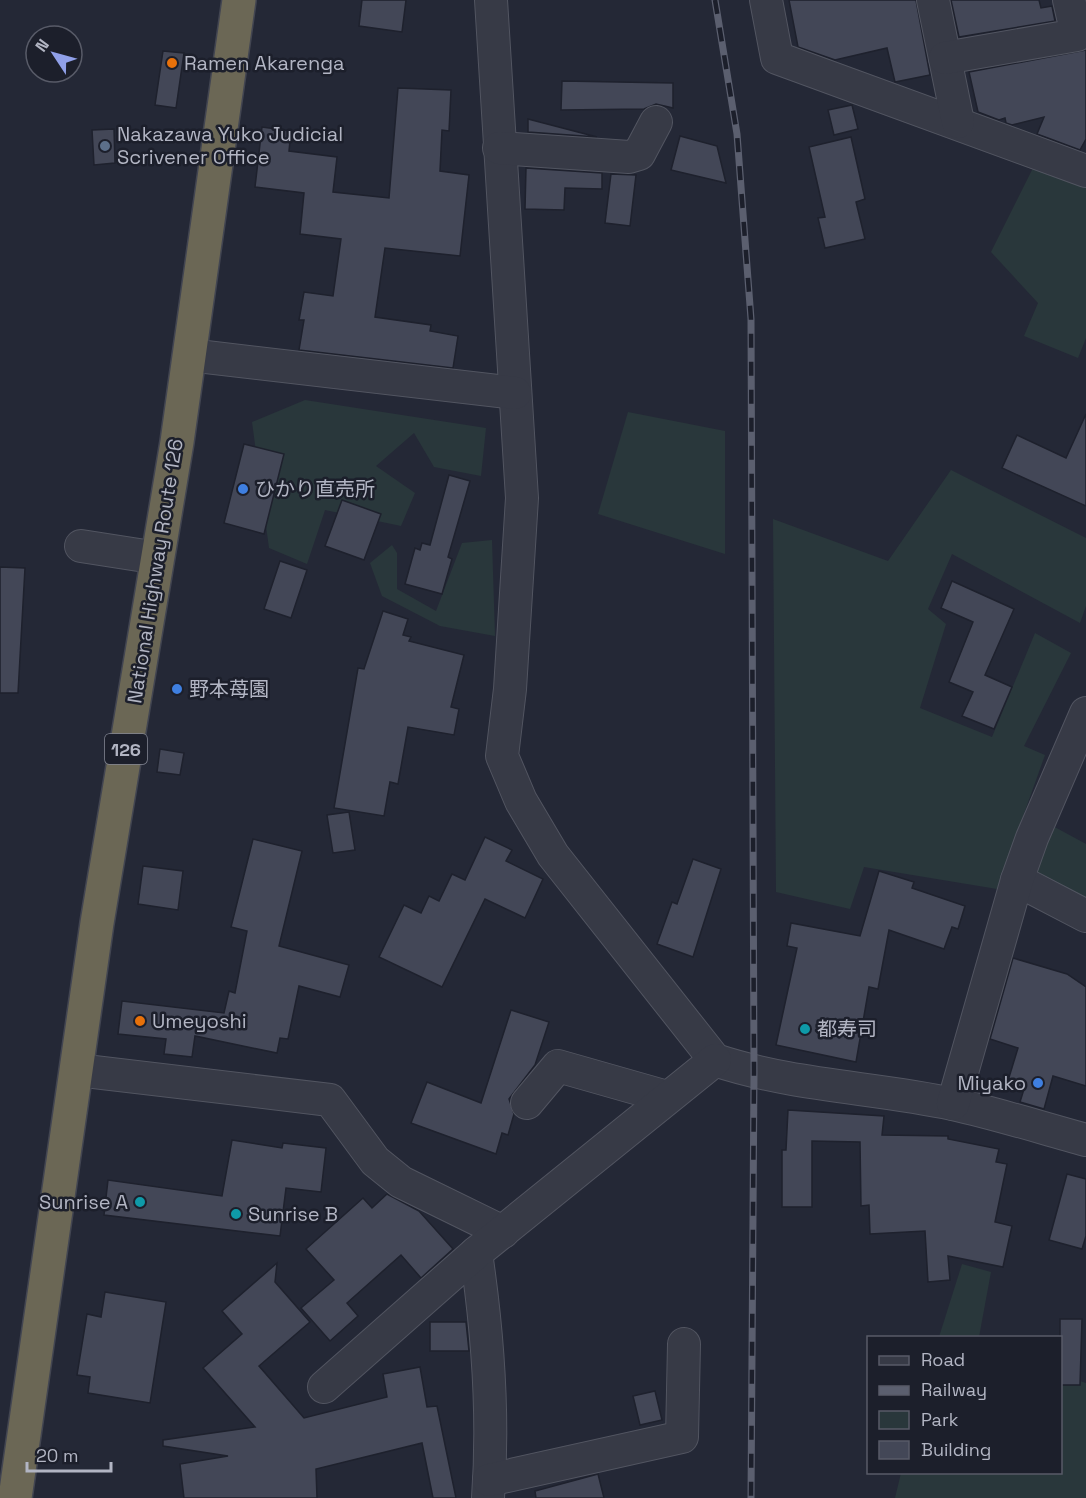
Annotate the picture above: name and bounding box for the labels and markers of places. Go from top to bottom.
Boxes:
place label: Ramen Akarenga [184,50,345,76]
marker: Ramen Akarenga [165,56,179,70]
place label: Nakazawa Yuko Judicial Scrivener Office [117,121,343,170]
marker: Nakazawa Yuko Judicial Scrivener Office [98,139,112,153]
place label: ひかり直売所 [255,476,375,502]
marker: ひかり直売所 [236,482,250,496]
place label: 野本苺園 [189,676,269,702]
marker: 野本苺園 [170,682,184,696]
place label: Umeyoshi [152,1008,247,1034]
marker: Umeyoshi [133,1014,147,1028]
place label: 都寿司 [817,1016,877,1042]
marker: 都寿司 [798,1022,812,1036]
place label: Miyako [957,1070,1026,1096]
marker: Miyako [1031,1076,1045,1090]
place label: Sunrise A [39,1189,128,1215]
marker: Sunrise A [133,1195,147,1209]
place label: Sunrise B [248,1201,338,1227]
marker: Sunrise B [229,1207,243,1221]

